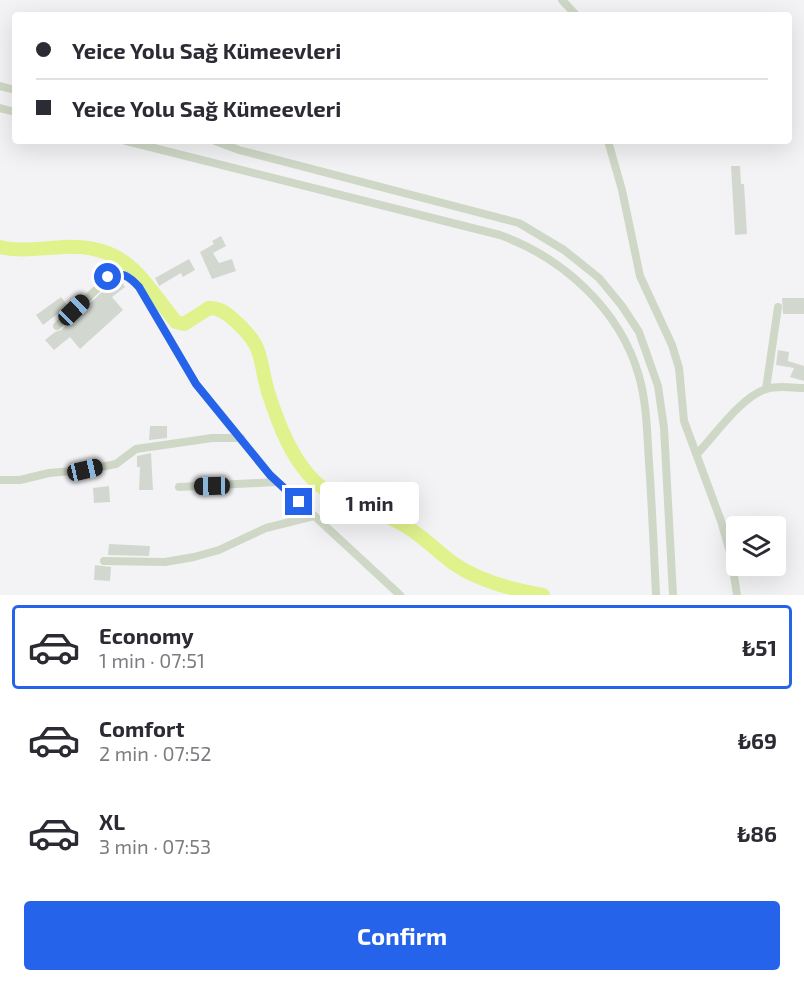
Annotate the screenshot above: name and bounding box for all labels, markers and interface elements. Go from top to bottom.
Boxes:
text: Yeice Yolu Sağ Kümeevleri [72,37,341,63]
text: Yeice Yolu Sağ Kümeevleri [72,95,341,121]
route start [94,263,121,290]
car [55,291,93,329]
car [65,457,105,483]
car [194,477,230,495]
callout: 1 min [320,481,419,523]
route end [285,488,312,515]
text: 1 min [345,491,394,515]
map controls [726,516,786,576]
button: layers [726,516,786,576]
icon: car [27,620,81,674]
text: Economy [99,622,194,648]
text: ₺51 [742,634,777,660]
text: 1 min · 07:51 [99,648,205,672]
icon: car [27,713,81,767]
text: Comfort [99,715,184,741]
text: ₺69 [738,727,777,753]
text: 2 min · 07:52 [99,741,211,765]
icon: car [27,806,81,860]
text: XL [99,808,125,834]
text: ₺86 [737,820,777,846]
text: 3 min · 07:53 [99,834,211,858]
button: Confirm [24,901,780,970]

